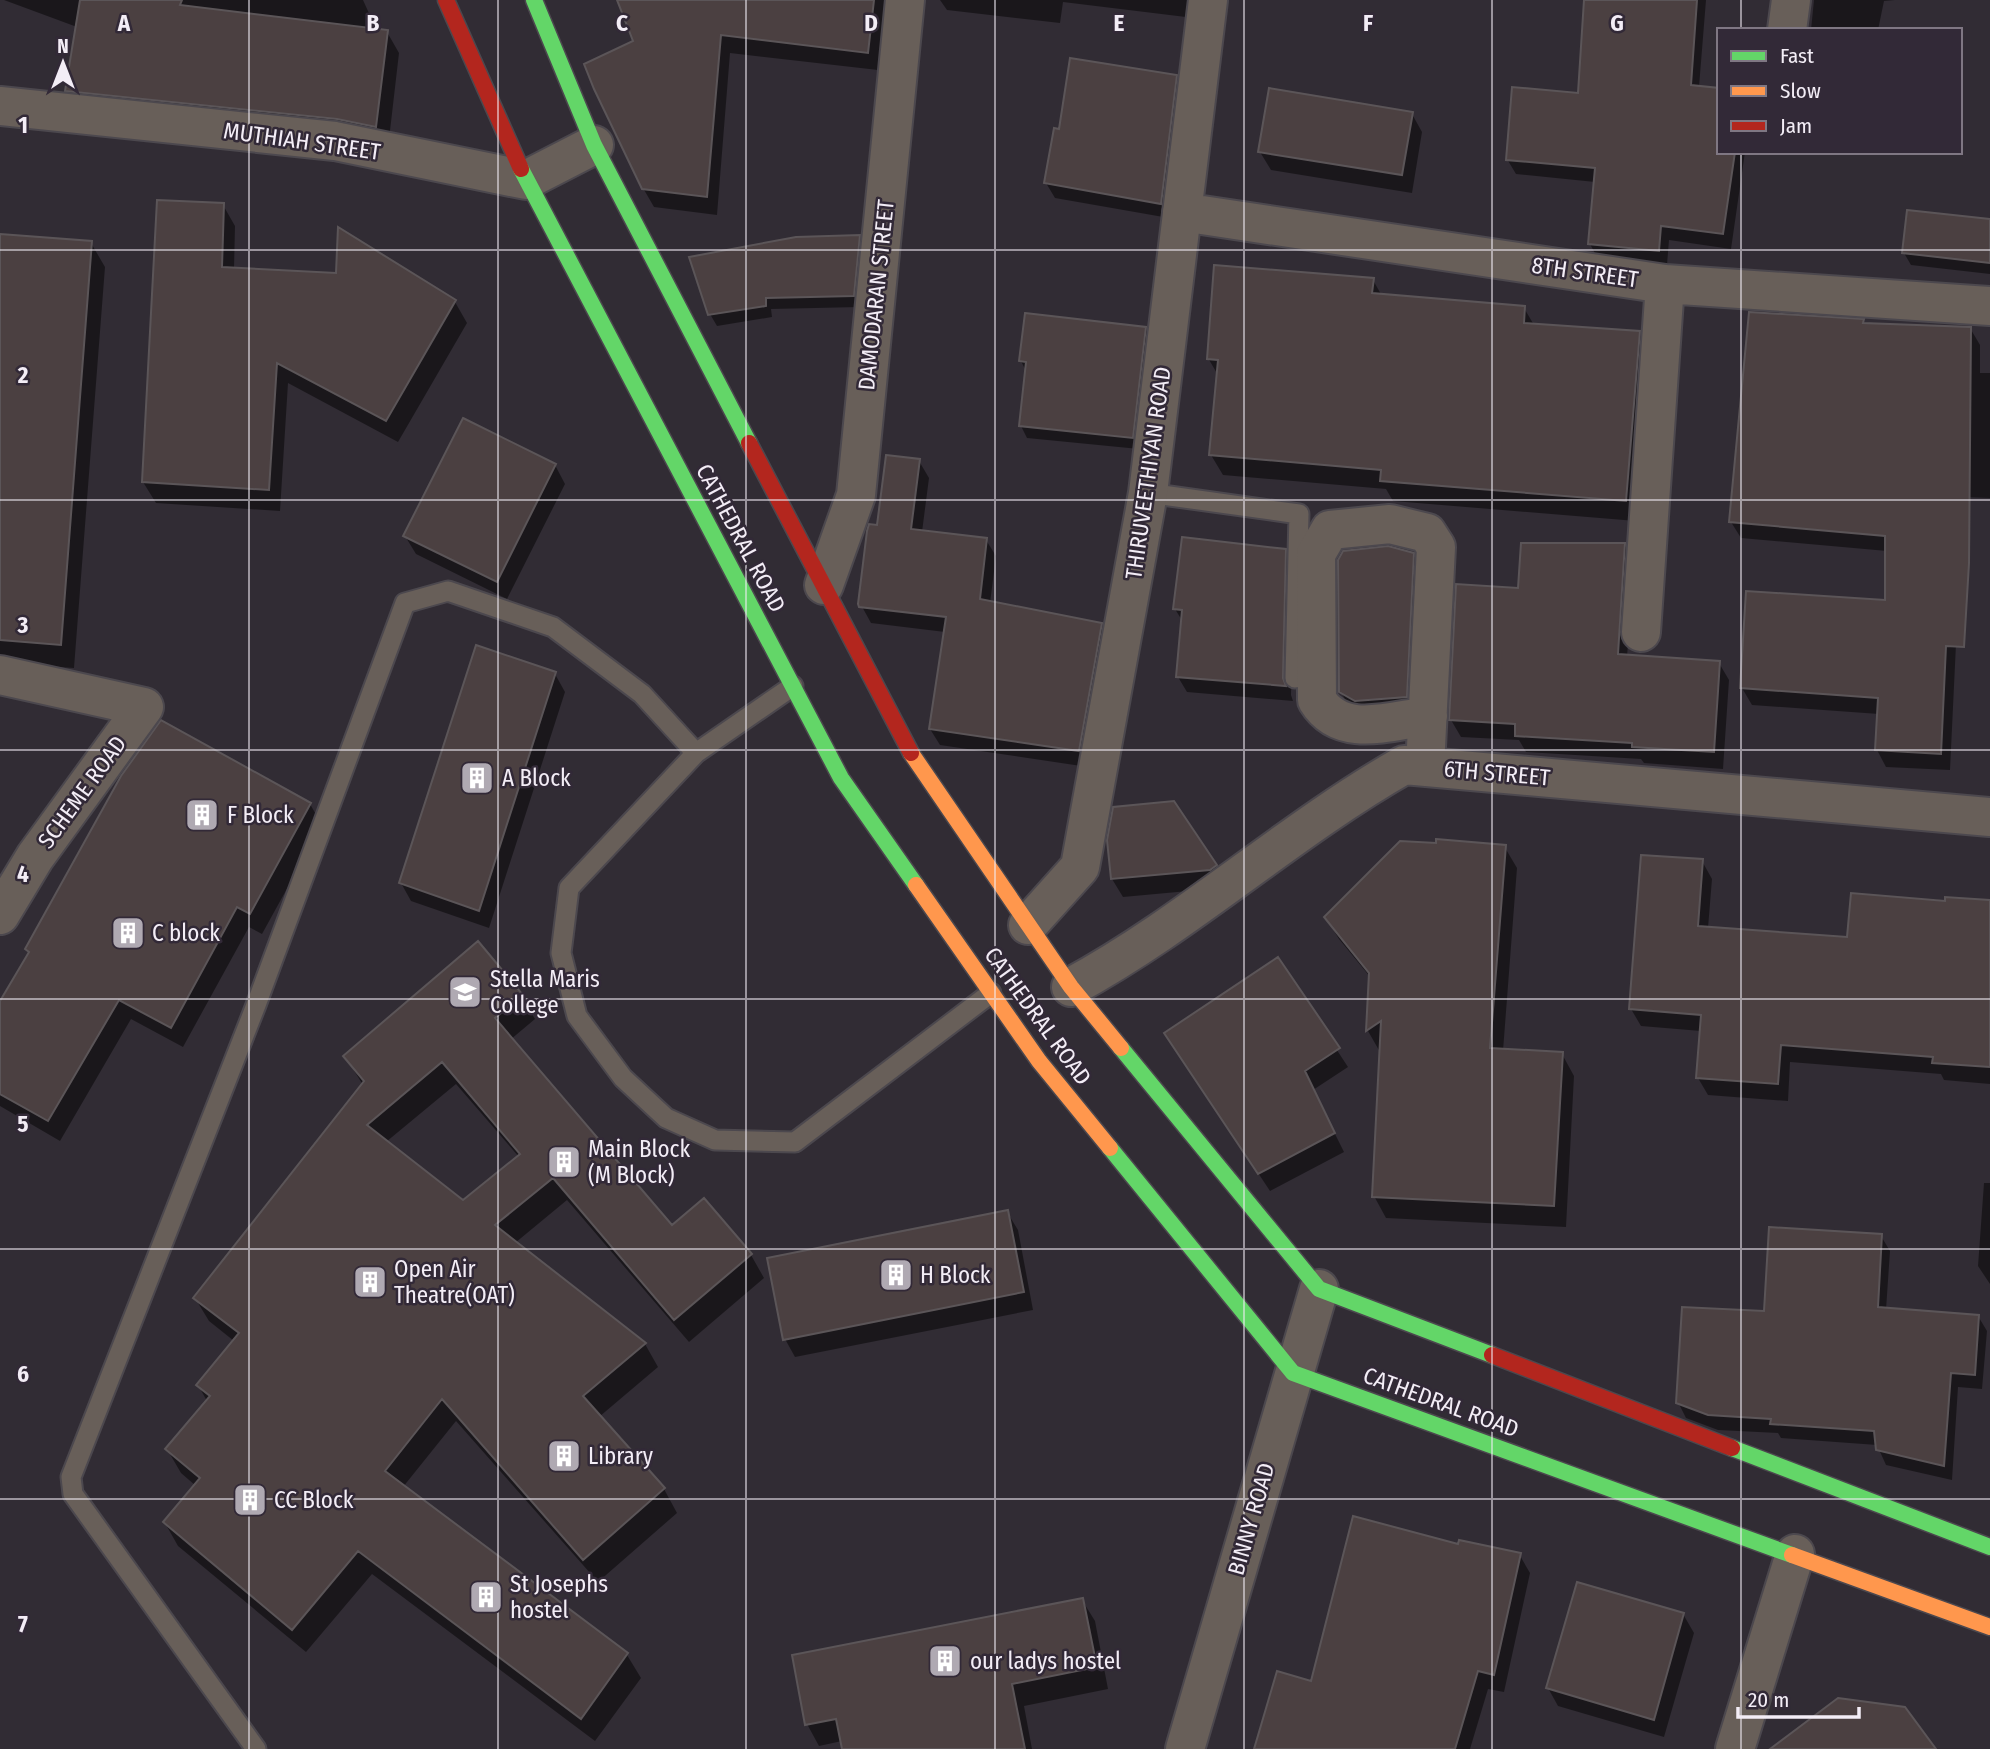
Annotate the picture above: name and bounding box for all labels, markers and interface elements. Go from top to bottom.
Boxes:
text: A [117,9,131,37]
text: B [367,9,380,37]
text: C [616,9,628,37]
text: D [864,9,878,37]
text: E [1114,9,1125,37]
text: F [1363,9,1373,37]
text: G [1610,9,1624,37]
north arrow [28,28,98,98]
legend [1717,28,1962,154]
text: N [57,35,69,58]
text: Fast [1780,43,1814,69]
text: Slow [1780,78,1821,104]
text: 1 [18,111,28,139]
text: Jam [1780,113,1812,139]
street label: MUTHIAH STREET [222,116,383,166]
street label: DAMODARAN STREET [852,198,900,392]
street label: 8TH STREET [1530,251,1640,293]
text: 2 [17,361,29,389]
street label: THIRUVEETHIYAN ROAD [1119,365,1177,581]
street label: CATHEDRAL ROAD [690,459,792,617]
text: 3 [17,611,29,639]
street label: SCHEME ROAD [32,730,132,854]
street label: 6TH STREET [1443,754,1552,792]
building icon: A Block [458,759,496,797]
place label: A Block [502,764,571,792]
building icon: F Block [183,796,221,834]
place label: F Block [227,801,294,829]
text: 4 [17,860,29,888]
building icon: C block [109,914,147,952]
place label: C block [152,919,220,947]
street label: CATHEDRAL ROAD [979,942,1097,1090]
place label: Stella Maris College [490,965,600,1019]
school or university icon: Stella Maris College [446,973,484,1011]
text: 5 [17,1110,29,1138]
place label: Main Block (M Block) [588,1135,690,1189]
building icon: Main Block (M Block) [545,1143,583,1181]
place label: Open Air Theatre(OAT) [394,1255,515,1309]
building icon: H Block [877,1256,915,1294]
place label: H Block [920,1261,991,1289]
building icon: Open Air Theatre(OAT) [351,1263,389,1301]
text: 6 [17,1360,29,1388]
street label: CATHEDRAL ROAD [1359,1361,1523,1443]
building icon: Library [545,1437,583,1475]
place label: Library [588,1442,654,1470]
street label: BINNY ROAD [1222,1460,1280,1578]
building icon: CC Block [231,1481,269,1519]
place label: CC Block [274,1486,354,1514]
place label: St Josephs hostel [510,1570,608,1624]
building icon: St Josephs hostel [467,1578,505,1616]
text: 7 [18,1610,28,1638]
building icon: our ladys hostel [926,1642,964,1680]
place label: our ladys hostel [970,1647,1121,1675]
scale bar [1738,1676,1859,1720]
text: 20 m [1748,1687,1789,1713]

